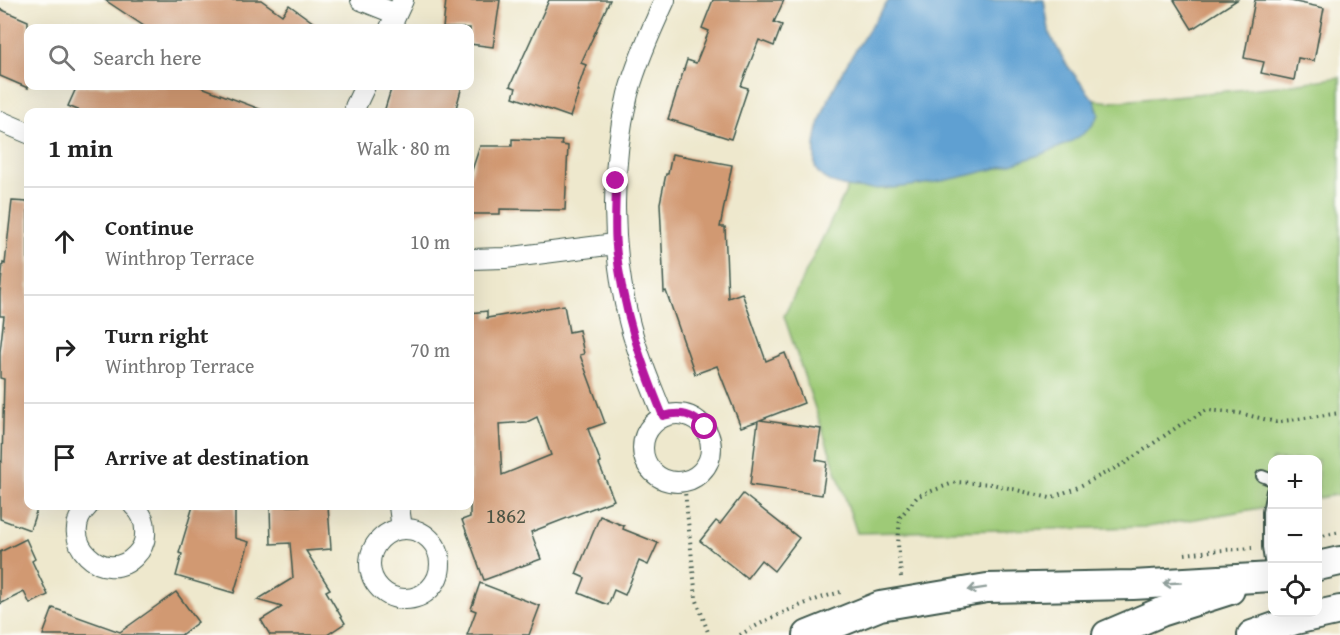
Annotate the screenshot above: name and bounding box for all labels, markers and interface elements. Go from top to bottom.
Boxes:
search box [24,24,474,90]
icon: search [45,41,78,74]
text: Search here [93,41,202,73]
text: 1 min [48,128,113,167]
text: Walk · 80 m [356,133,450,162]
route end [602,167,628,193]
text: Continue [105,211,194,243]
icon: ahead [48,225,81,258]
text: 10 m [410,227,450,256]
text: Winthrop Terrace [105,243,254,272]
text: Turn right [105,319,208,351]
icon: right [48,333,81,366]
text: 70 m [410,335,450,364]
text: Winthrop Terrace [105,351,254,380]
route start [691,413,717,439]
icon: arrive [48,441,81,474]
text: Arrive at destination [105,441,309,473]
map controls [1268,455,1322,617]
button: + [1268,455,1322,509]
house number: 1862 [486,500,526,531]
button: − [1268,509,1322,563]
button: locate [1268,563,1322,617]
one-way arrow [1163,577,1183,588]
one-way arrow [968,584,988,595]

